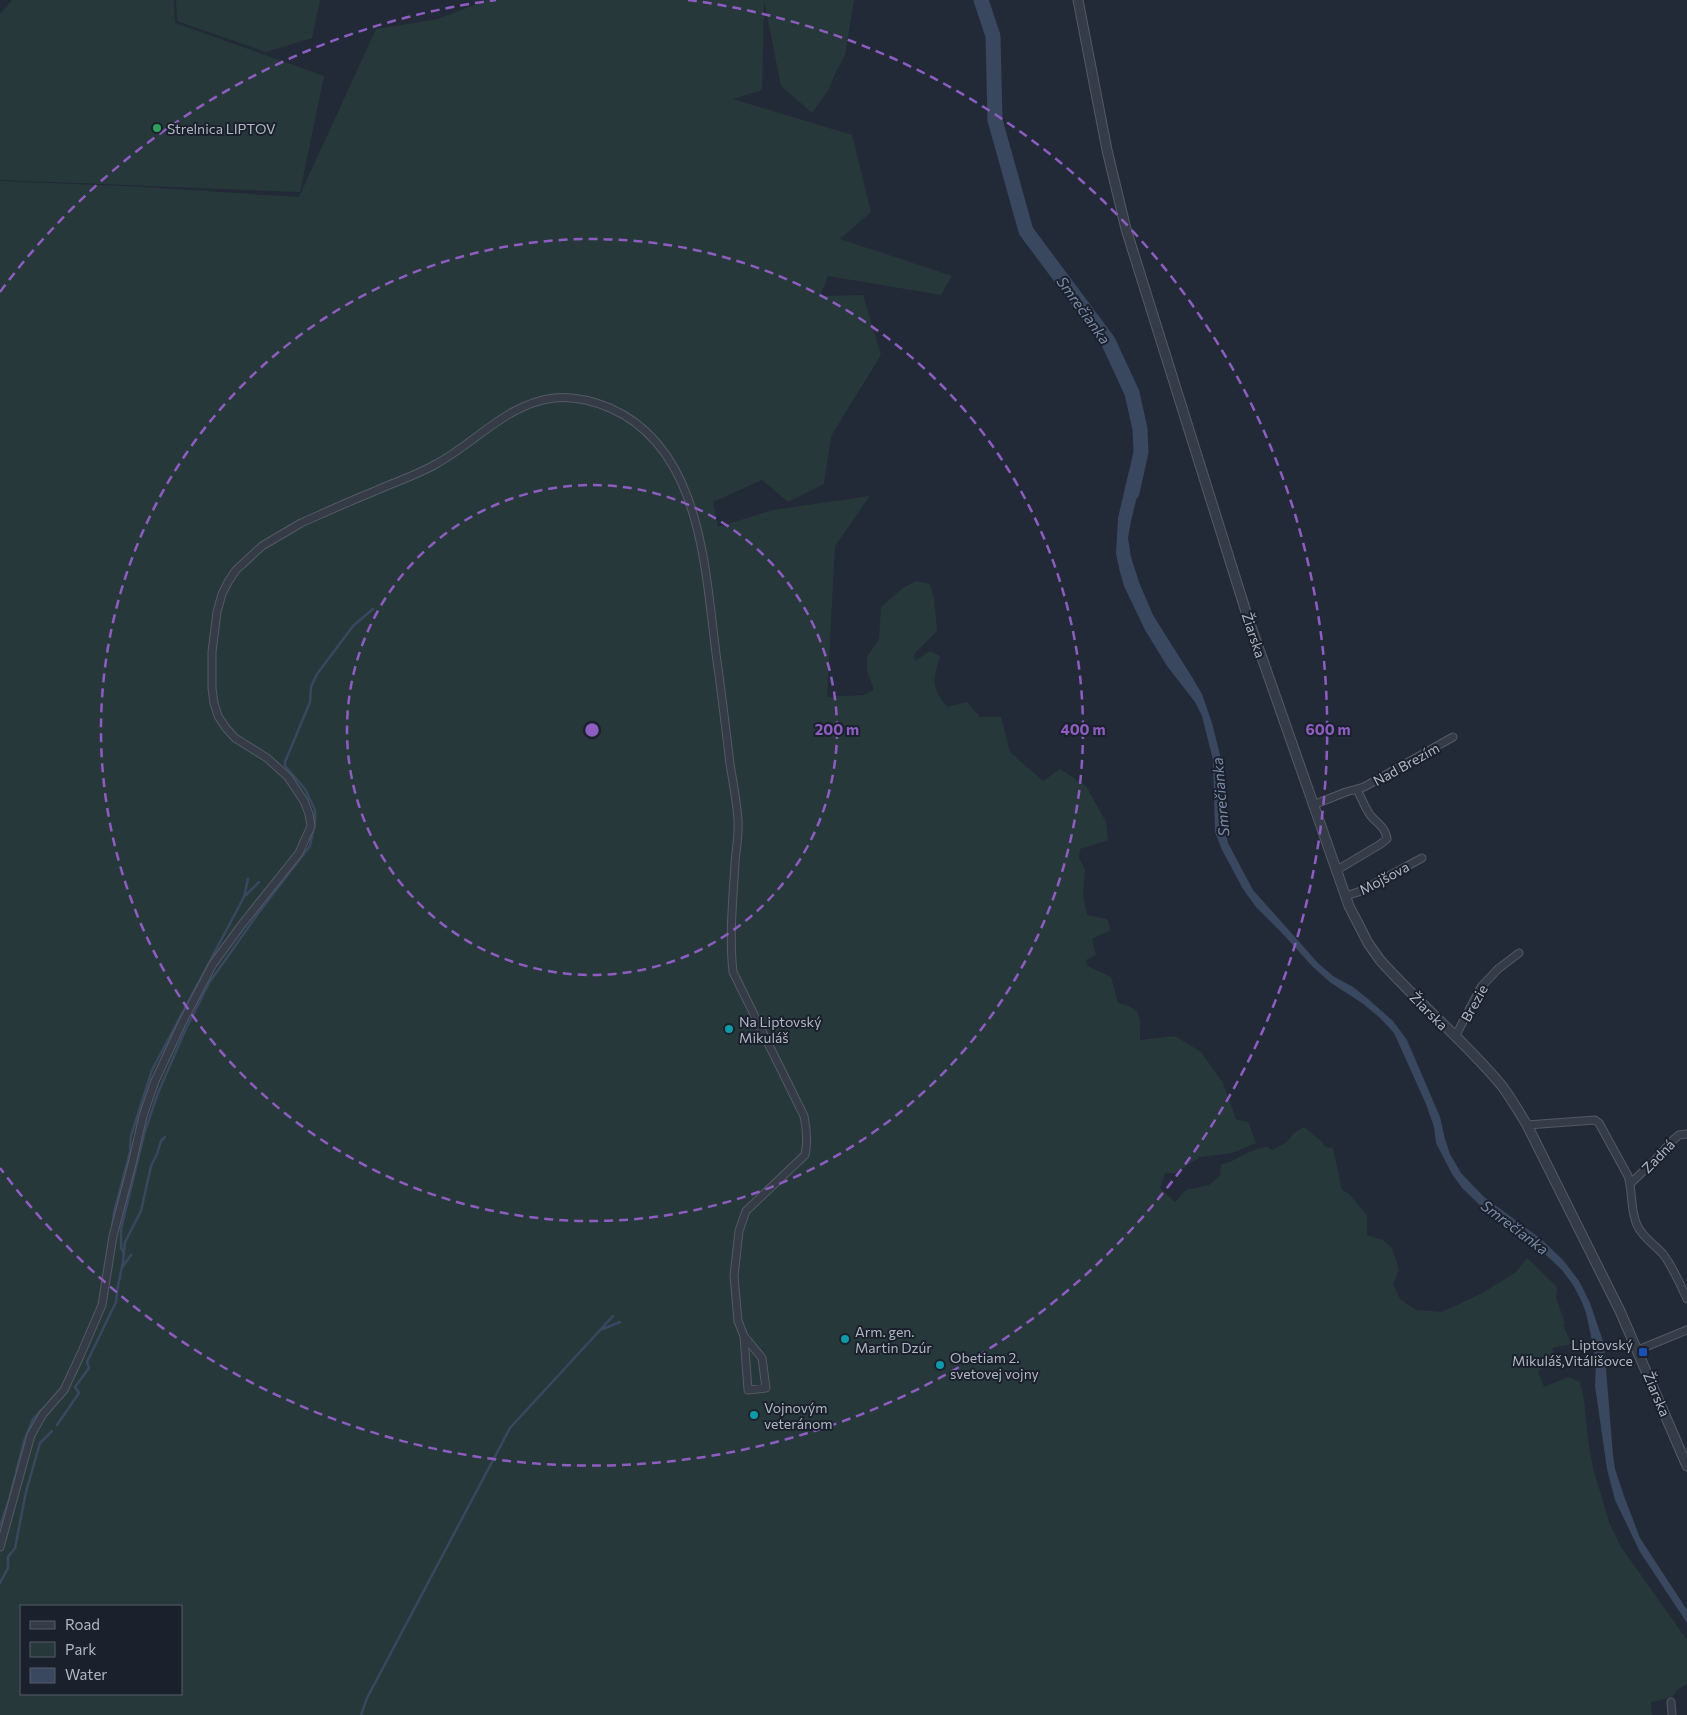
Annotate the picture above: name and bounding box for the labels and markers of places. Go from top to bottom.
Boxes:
place label: Strelnica LIPTOV [167,120,276,137]
marker: Strelnica LIPTOV [151,122,163,134]
centre of rings [583,721,601,739]
place label: Na Liptovský Mikuláš [739,1013,821,1046]
marker: Na Liptovský Mikuláš [723,1023,735,1035]
place label: Arm. gen. Martin Dzúr [855,1323,932,1356]
marker: Arm. gen. Martin Dzúr [839,1333,851,1345]
place label: Liptovský Mikuláš,Vitálišovce [1512,1336,1633,1369]
marker: Liptovský Mikuláš,Vitálišovce [1637,1346,1649,1358]
place label: Obetiam 2. svetovej vojny [950,1349,1039,1382]
marker: Obetiam 2. svetovej vojny [934,1359,946,1371]
place label: Vojnovým veteránom [764,1399,833,1432]
marker: Vojnovým veteránom [748,1409,760,1421]

